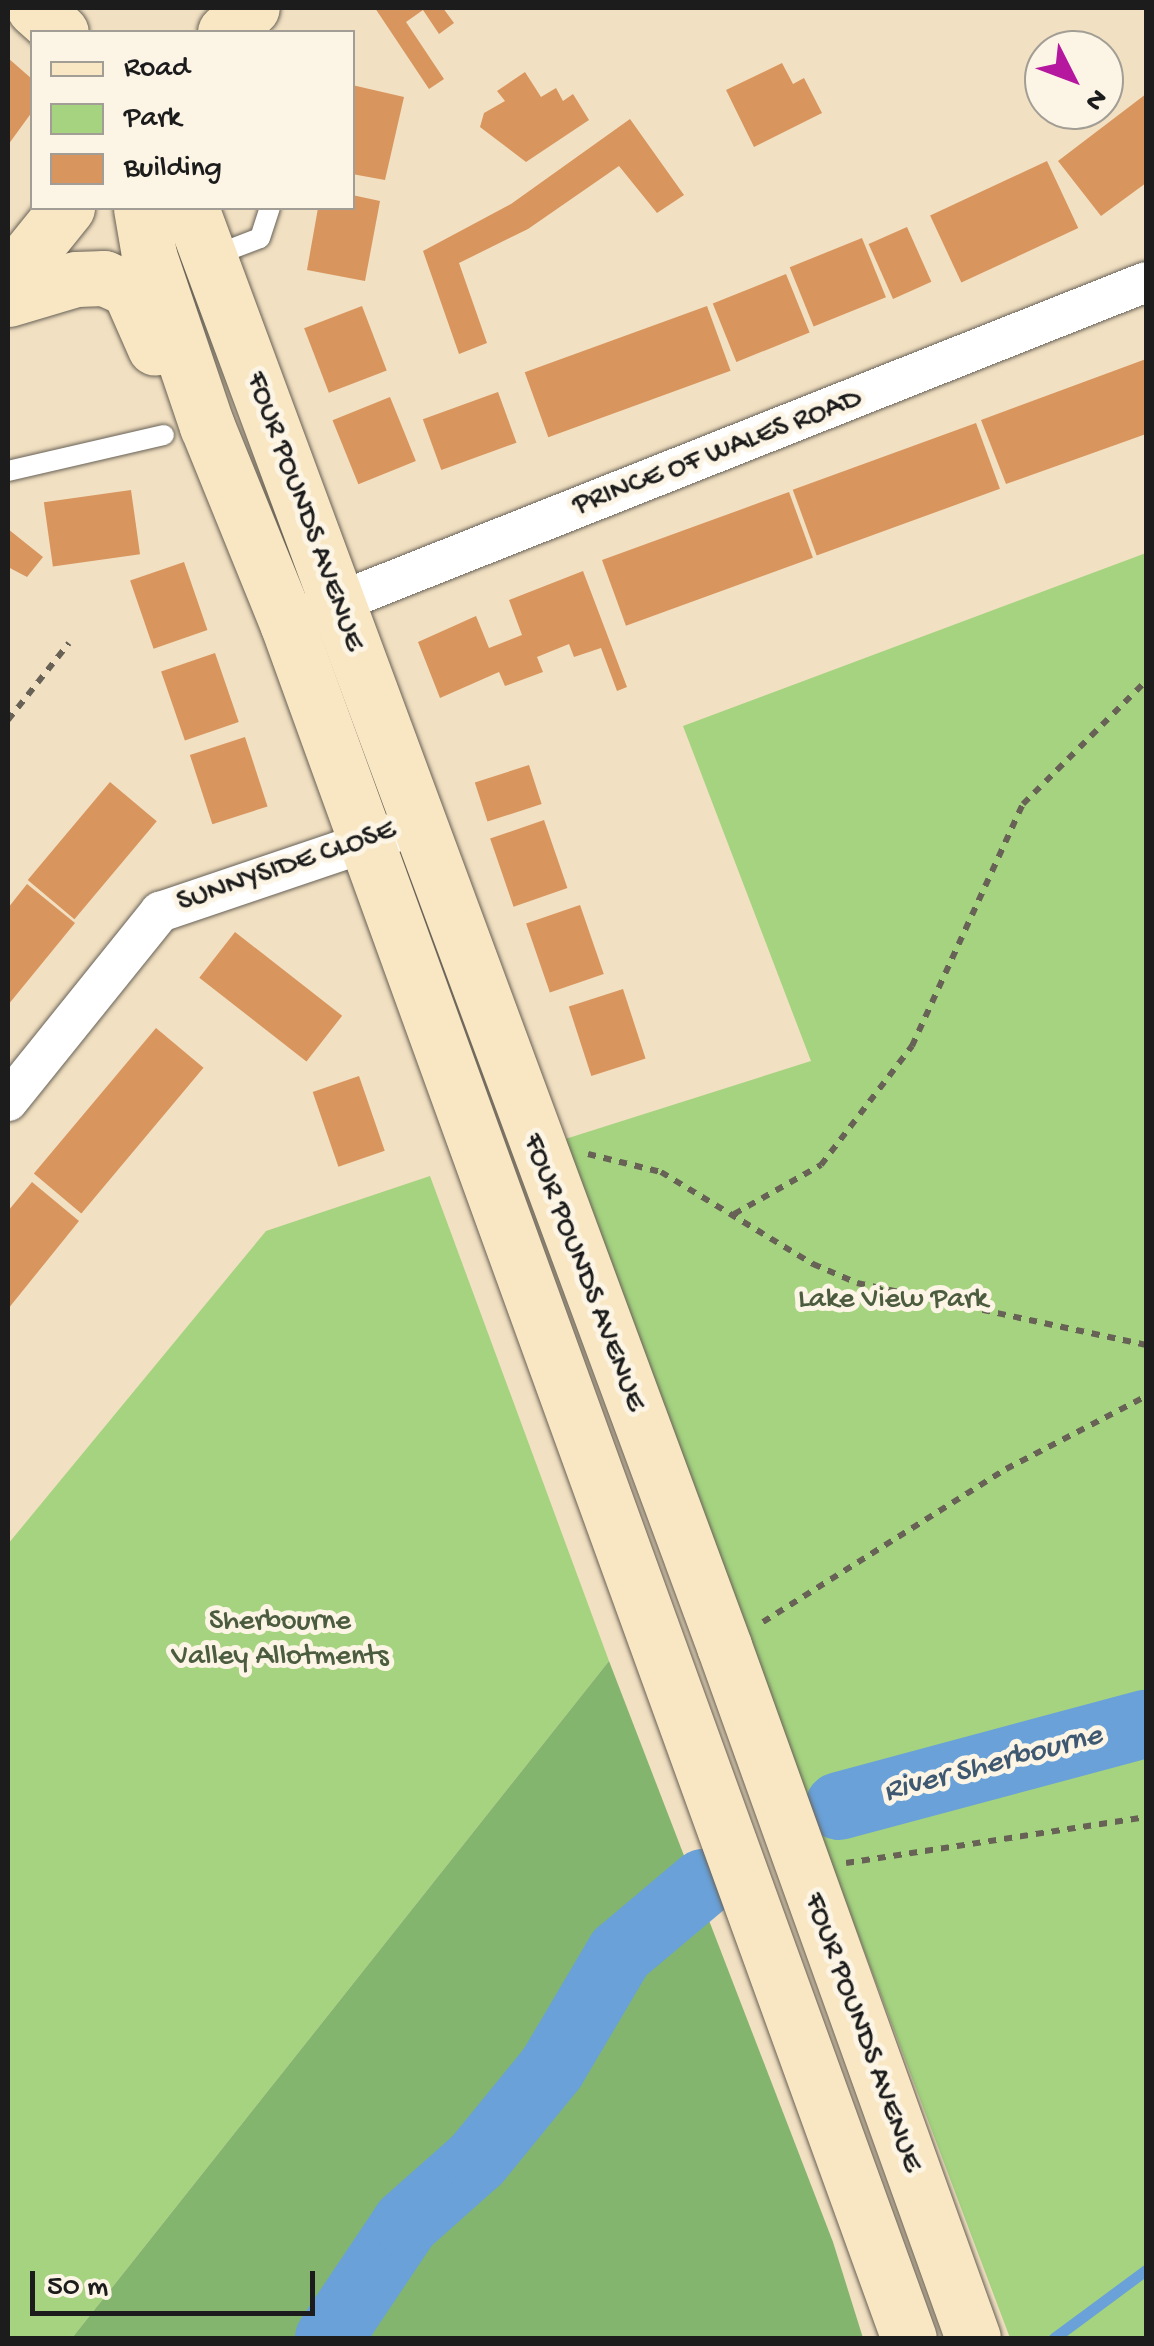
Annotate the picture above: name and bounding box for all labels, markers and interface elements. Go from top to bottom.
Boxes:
legend [30,30,355,210]
north arrow [1024,30,1124,130]
text: Road [124,52,190,87]
text: N [1077,81,1114,117]
text: Park [124,102,181,137]
text: Building [124,152,222,187]
street label: FOUR POUNDS AVENUE [236,368,370,656]
street label: PRINCE OF WALES ROAD [568,382,868,526]
street label: SUNNYSIDE CLOSE [173,814,401,922]
street label: FOUR POUNDS AVENUE [512,1129,652,1417]
park label: Lake View Park [798,1283,988,1319]
park label: Sherbourne Valley Allotments [172,1605,388,1676]
water label: River Sherbourne [880,1717,1106,1813]
street label: FOUR POUNDS AVENUE [794,1889,928,2177]
scale bar [35,2251,320,2313]
text: 50 m [47,2271,108,2306]

